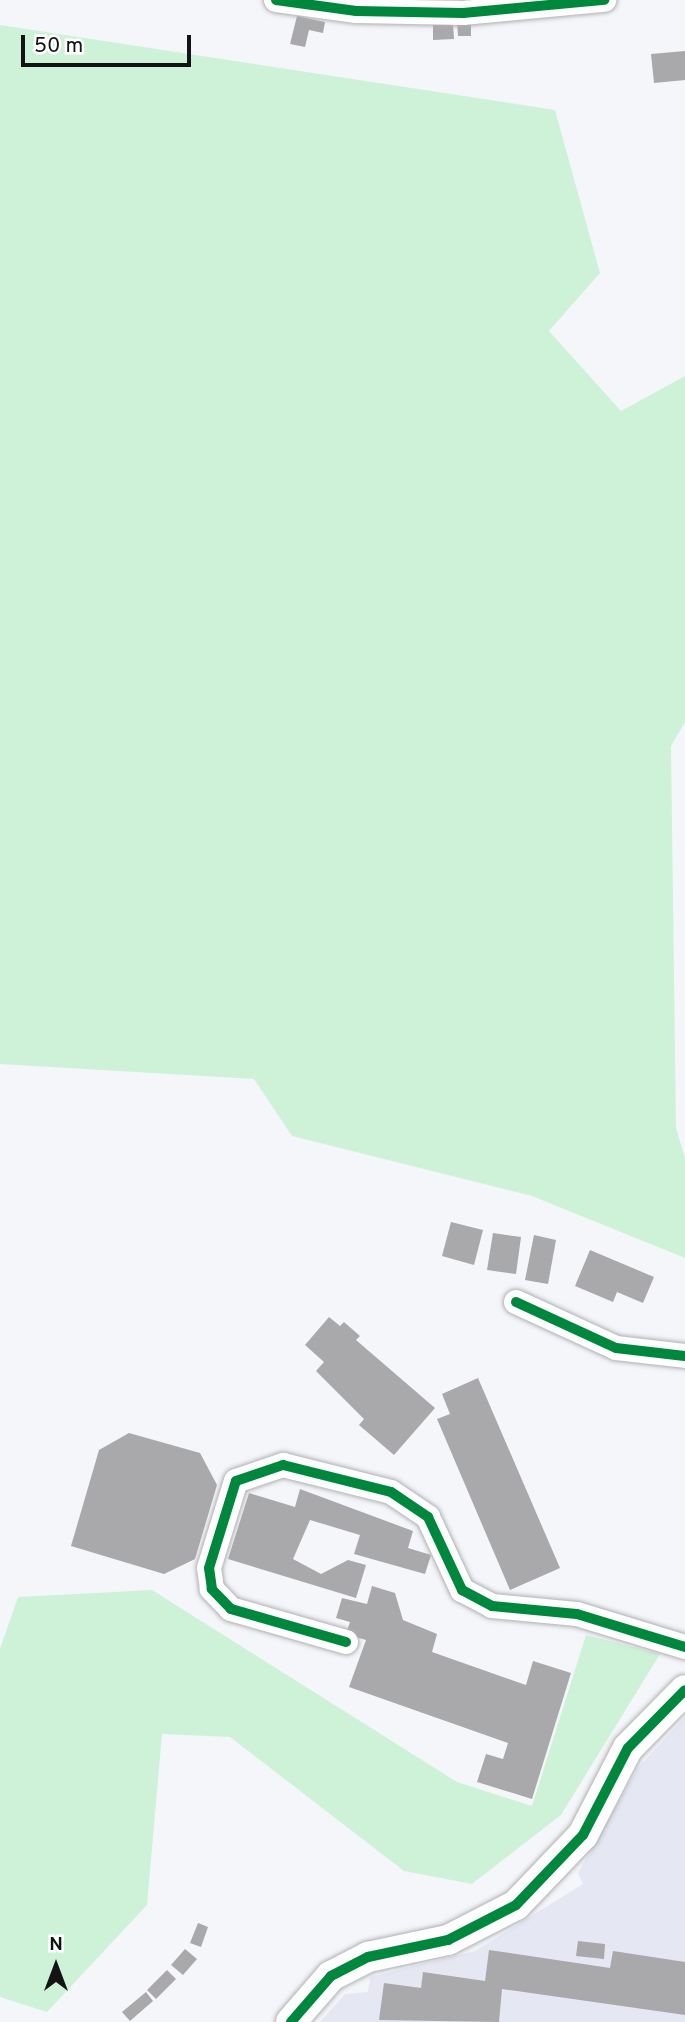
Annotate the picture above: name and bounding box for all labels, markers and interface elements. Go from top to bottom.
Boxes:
scale bar [24,21,194,65]
text: 50 m [34,33,83,60]
north arrow [21,1931,91,2001]
text: N [49,1933,63,1957]

